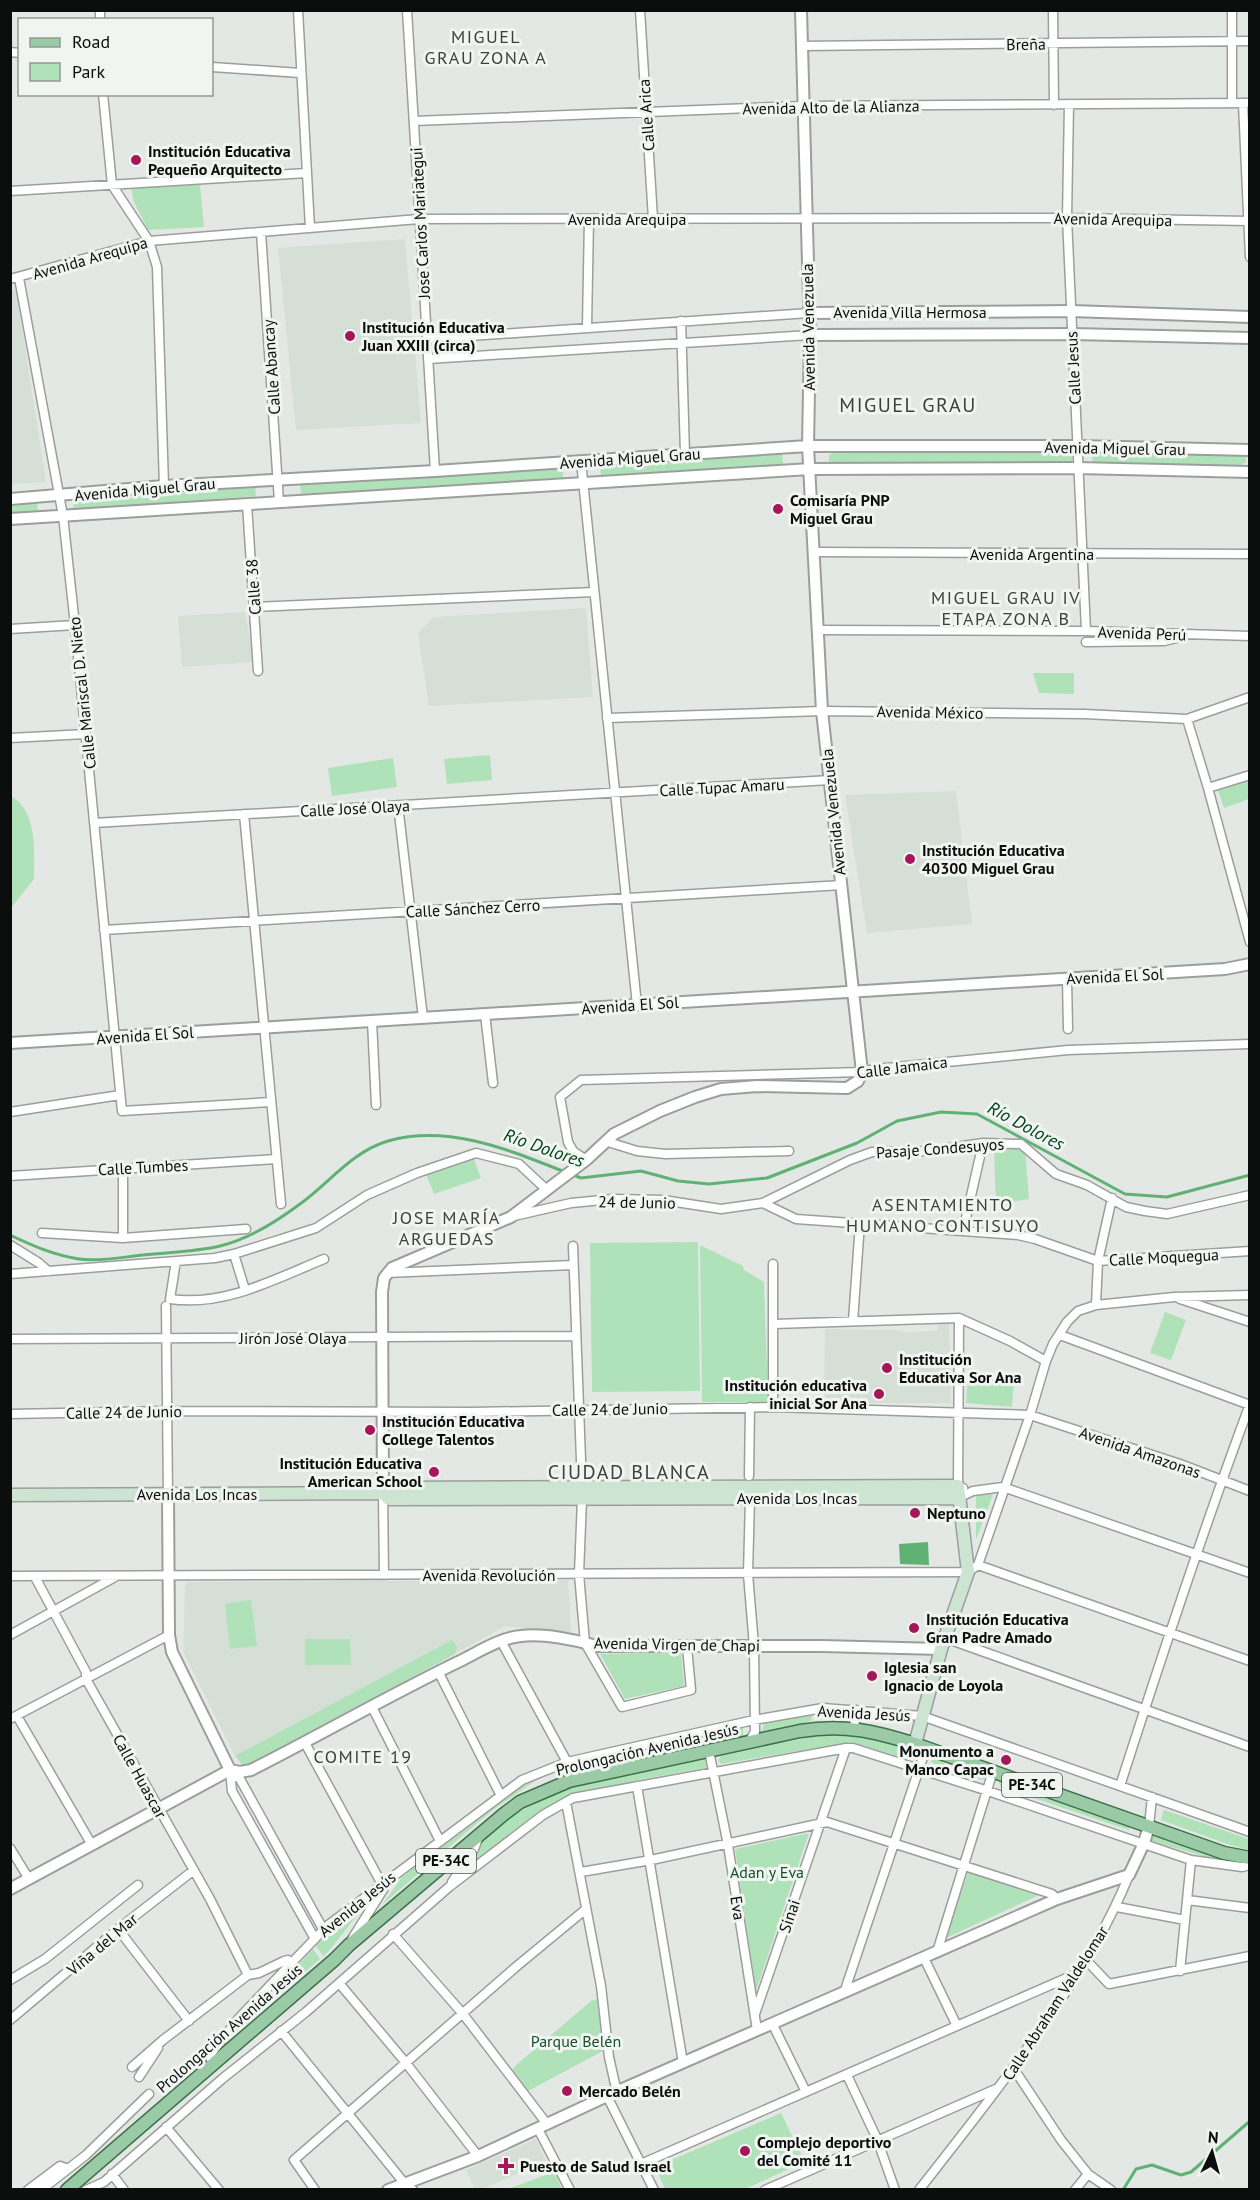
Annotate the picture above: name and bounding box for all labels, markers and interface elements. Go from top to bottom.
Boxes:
legend [18,18,213,96]
district label: MIGUEL GRAU ZONA A [425,25,547,69]
text: Road [72,30,110,53]
street label: Breña [1006,34,1046,54]
text: Park [72,60,105,83]
street label: Calle Arica [634,78,658,152]
street label: Avenida Alto de la Alianza [742,95,920,119]
place label: Institución Educativa Pequeño Arquitecto [148,141,291,179]
street label: Jose Carlos Mariategui [406,147,434,300]
marker: Institución Educativa Pequeño Arquitecto [129,153,143,167]
street label: Avenida Arequipa [1053,208,1173,230]
street label: Avenida Arequipa [568,209,686,229]
street label: Avenida Arequipa [30,232,150,284]
street label: Avenida Venezuela [797,263,819,391]
street label: Avenida Villa Hermosa [833,302,987,322]
place label: Institución Educativa Juan XXIII (circa) [361,317,505,355]
street label: Calle Abancay [258,318,284,415]
marker: Institución Educativa Juan XXIII (circa) [343,329,357,343]
street label: Calle Jesus [1061,331,1085,405]
district label: MIGUEL GRAU [839,392,977,418]
street label: Avenida Miguel Grau [1044,437,1186,459]
street label: Avenida Miguel Grau [559,443,701,473]
street label: Avenida Miguel Grau [74,473,216,505]
place label: Comisaría PNP Miguel Grau [790,490,890,528]
marker: Comisaría PNP Miguel Grau [771,502,785,516]
street label: Avenida Argentina [970,544,1094,564]
street label: Calle 38 [241,558,265,616]
district label: MIGUEL GRAU IV ETAPA ZONA B [931,586,1081,630]
street label: Calle Mariscal D. Nieto [64,616,100,770]
street label: Avenida Perú [1097,621,1187,645]
street label: Avenida México [876,701,984,723]
street label: Avenida Venezuela [816,748,850,876]
street label: Calle Tupac Amaru [659,774,785,800]
street label: Calle José Olaya [300,795,410,821]
place label: Institución Educativa 40300 Miguel Grau [922,840,1065,878]
marker: Institución Educativa 40300 Miguel Grau [903,852,917,866]
street label: Calle Sánchez Cerro [405,894,541,922]
street label: Avenida El Sol [1066,963,1165,989]
street label: Avenida El Sol [581,992,680,1018]
street label: Avenida El Sol [96,1022,195,1048]
street label: Calle Jamaica [855,1051,949,1083]
water label: Río Dolores [984,1096,1069,1156]
water label: Río Dolores [501,1123,588,1172]
street label: Pasaje Condesuyos [875,1134,1005,1162]
street label: Calle Tumbes [97,1155,189,1179]
street label: 24 de Junio [598,1191,676,1213]
district label: ASENTAMIENTO HUMANO CONTISUYO [846,1193,1040,1237]
district label: JOSE MARÍA ARGUEDAS [392,1206,501,1250]
street label: Calle Moquegua [1108,1244,1220,1270]
street label: Jirón José Olaya [238,1328,347,1348]
place label: Institución Educativa Sor Ana [899,1349,1021,1387]
marker: Institución Educativa Sor Ana [880,1361,894,1375]
place label: Institución educativa inicial Sor Ana [725,1375,867,1413]
marker: Institución educativa inicial Sor Ana [872,1387,886,1401]
street label: Calle 24 de Junio [552,1398,668,1420]
street label: Calle 24 de Junio [66,1401,182,1423]
place label: Institución Educativa College Talentos [382,1411,525,1449]
street label: Avenida Amazonas [1077,1422,1204,1482]
marker: Institución Educativa College Talentos [363,1423,377,1437]
place label: Institución Educativa American School [279,1453,422,1491]
district label: CIUDAD BLANCA [548,1459,710,1485]
marker: Institución Educativa American School [427,1465,441,1479]
street label: Avenida Los Incas [137,1484,258,1504]
street label: Avenida Los Incas [737,1488,858,1508]
place label: Neptuno [927,1503,986,1523]
marker: Neptuno [908,1506,922,1520]
street label: Avenida Revolución [422,1565,556,1585]
place label: Institución Educativa Gran Padre Amado [926,1609,1069,1647]
marker: Institución Educativa Gran Padre Amado [907,1621,921,1635]
street label: Avenida Virgen de Chapi [594,1633,760,1655]
place label: Iglesia san Ignacio de Loyola [884,1657,1003,1695]
marker: Iglesia san Ignacio de Loyola [865,1669,879,1683]
street label: Avenida Jesús [817,1701,911,1725]
street label: Prolongación Avenida Jesús [554,1718,740,1780]
street label: Calle Huascar [109,1730,172,1822]
place label: Monumento a Manco Capac [899,1741,994,1779]
district label: COMITE 19 [313,1745,413,1768]
marker: Monumento a Manco Capac [999,1753,1013,1767]
road number: PE-34C [1002,1773,1062,1797]
road number: PE-34C [416,1849,476,1873]
park label: Adan y Eva [730,1862,804,1882]
street label: Avenida Jesús [314,1867,400,1941]
street label: Eva [726,1894,750,1922]
street label: Sinai [774,1897,804,1935]
street label: Viña del Mar [62,1908,142,1980]
street label: Calle Abraham Valdelomar [998,1922,1113,2084]
street label: Prolongación Avenida Jesús [152,1959,306,2097]
park label: Parque Belén [531,2031,621,2051]
place label: Mercado Belén [579,2081,681,2101]
marker: Mercado Belén [560,2084,574,2098]
north arrow [1182,2122,1242,2182]
text: N [1207,2127,1219,2147]
place label: Complejo deportivo del Comité 11 [757,2132,892,2170]
marker: Complejo deportivo del Comité 11 [738,2144,752,2158]
place label: Puesto de Salud Israel [520,2156,672,2176]
marker: Puesto de Salud Israel [497,2157,515,2175]

